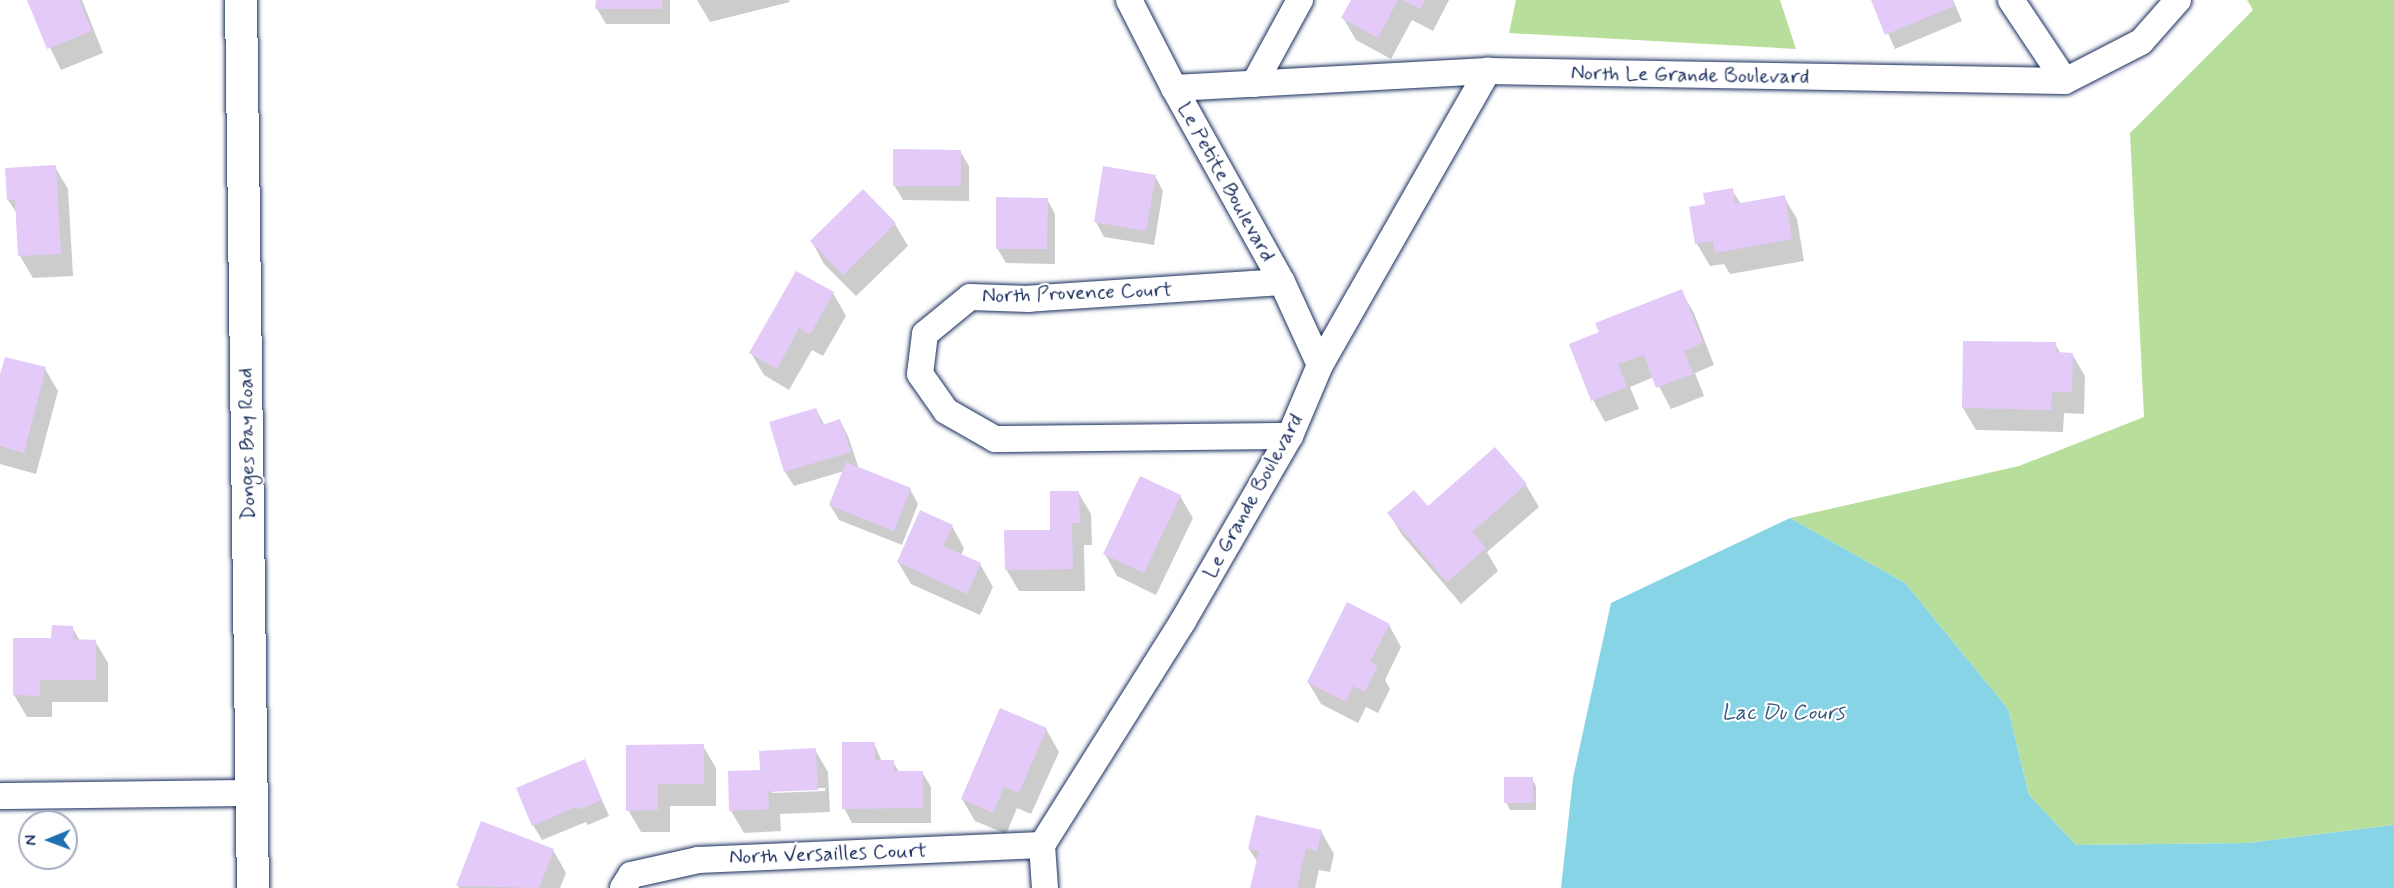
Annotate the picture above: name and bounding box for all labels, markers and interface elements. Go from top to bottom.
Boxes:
street label: North Le Grande Boulevard [1569,60,1811,90]
street label: Le Petite Boulevard [1173,100,1279,264]
street label: North Provence Court [982,277,1172,309]
street label: Donges Bay Road [233,368,261,520]
street label: Le Grande Boulevard [1197,408,1309,584]
water label: Lac Du Cours [1721,701,1845,727]
north arrow [18,810,78,870]
text: N [21,835,42,846]
street label: North Versailles Court [731,838,925,870]

